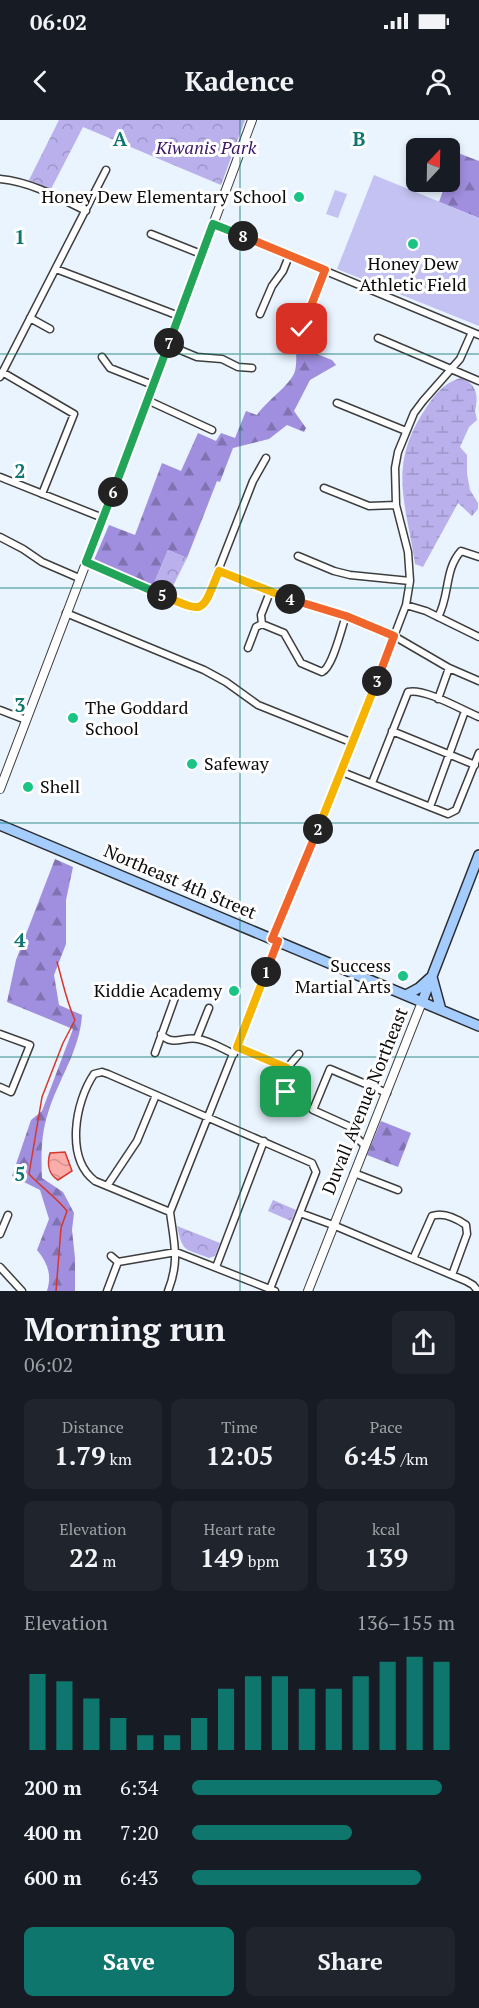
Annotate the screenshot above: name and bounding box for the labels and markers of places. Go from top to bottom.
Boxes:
place label: Honey Dew Elementary School [41,184,287,208]
marker: Honey Dew Elementary School [292,190,306,204]
pin: 8 [228,221,258,251]
marker: Honey Dew Athletic Field [406,237,420,251]
place label: Honey Dew Athletic Field [359,251,467,296]
pin [276,303,327,354]
pin: 7 [154,328,184,358]
pin: 6 [98,477,128,507]
pin: 5 [147,580,177,610]
pin: 4 [275,584,305,614]
pin: 3 [362,666,392,696]
place label: The Goddard School [85,695,188,740]
marker: The Goddard School [66,711,80,725]
place label: Safeway [204,751,270,775]
marker: Safeway [185,757,199,771]
place label: Shell [40,774,80,798]
marker: Shell [21,780,35,794]
pin: 2 [303,814,333,844]
place label: Success Martial Arts [295,953,391,998]
pin: 1 [251,957,281,987]
marker: Success Martial Arts [396,969,410,983]
place label: Kiddie Academy [94,978,223,1002]
marker: Kiddie Academy [227,984,241,998]
pin [260,1066,311,1117]

